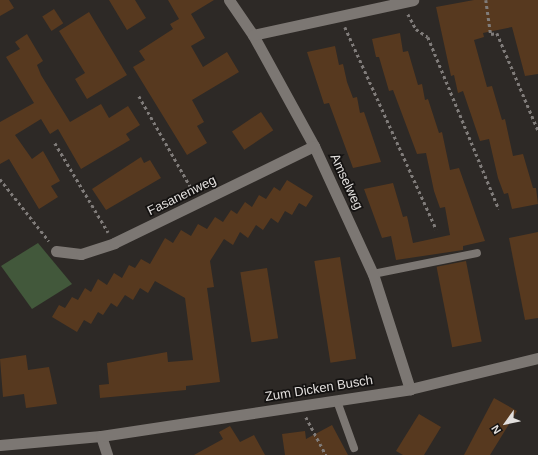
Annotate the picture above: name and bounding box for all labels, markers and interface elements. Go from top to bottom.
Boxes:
street label: Amselweg [326,152,366,212]
street label: Fasanenweg [145,173,219,219]
street label: Zum Dicken Busch [264,373,374,405]
north arrow [486,403,526,443]
text: N [489,423,503,436]

